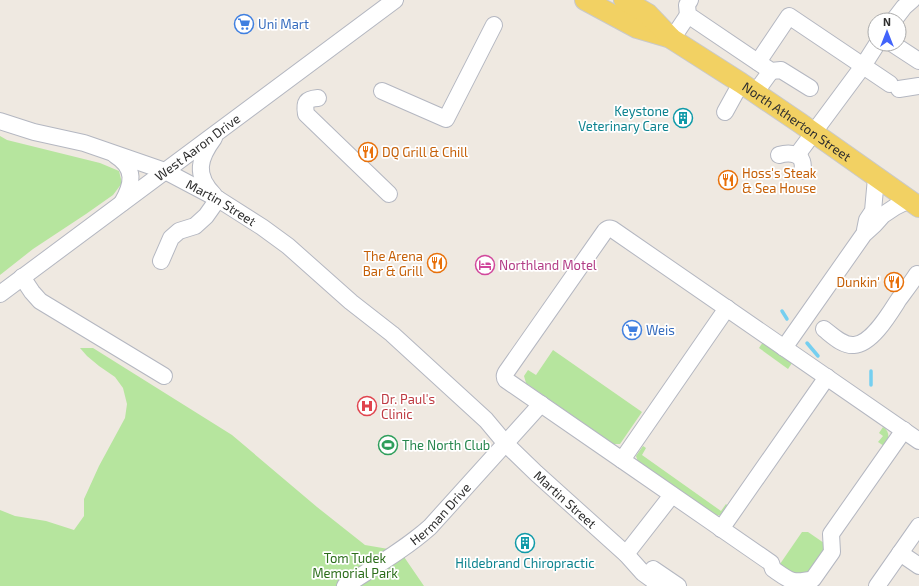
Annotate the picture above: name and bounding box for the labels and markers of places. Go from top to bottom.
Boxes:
supermarket icon: Uni Mart [233,13,255,35]
place label: Uni Mart [258,16,309,32]
place label: Keystone Veterinary Care [578,103,669,134]
building icon: Keystone Veterinary Care [672,107,694,129]
restaurant icon: DQ Grill & Chill [357,141,379,163]
place label: DQ Grill & Chill [382,144,468,160]
place label: Hoss's Steak & Sea House [742,165,817,196]
restaurant icon: Hoss's Steak & Sea House [717,169,739,191]
place label: The Arena Bar & Grill [363,248,423,279]
restaurant icon: The Arena Bar & Grill [426,252,448,274]
hotel icon: Northland Motel [474,254,496,276]
place label: Northland Motel [499,257,597,273]
restaurant icon: Dunkin' [883,271,905,293]
place label: Dunkin' [836,274,880,290]
supermarket icon: Weis [621,319,643,341]
place label: Weis [646,322,675,338]
place label: Dr. Paul's Clinic [381,391,435,422]
hospital icon: Dr. Paul's Clinic [356,395,378,417]
sports icon: The North Club [377,434,399,456]
place label: The North Club [402,437,490,453]
building icon: Hildebrand Chiropractic [514,532,536,554]
place label: Hildebrand Chiropractic [455,555,595,571]

